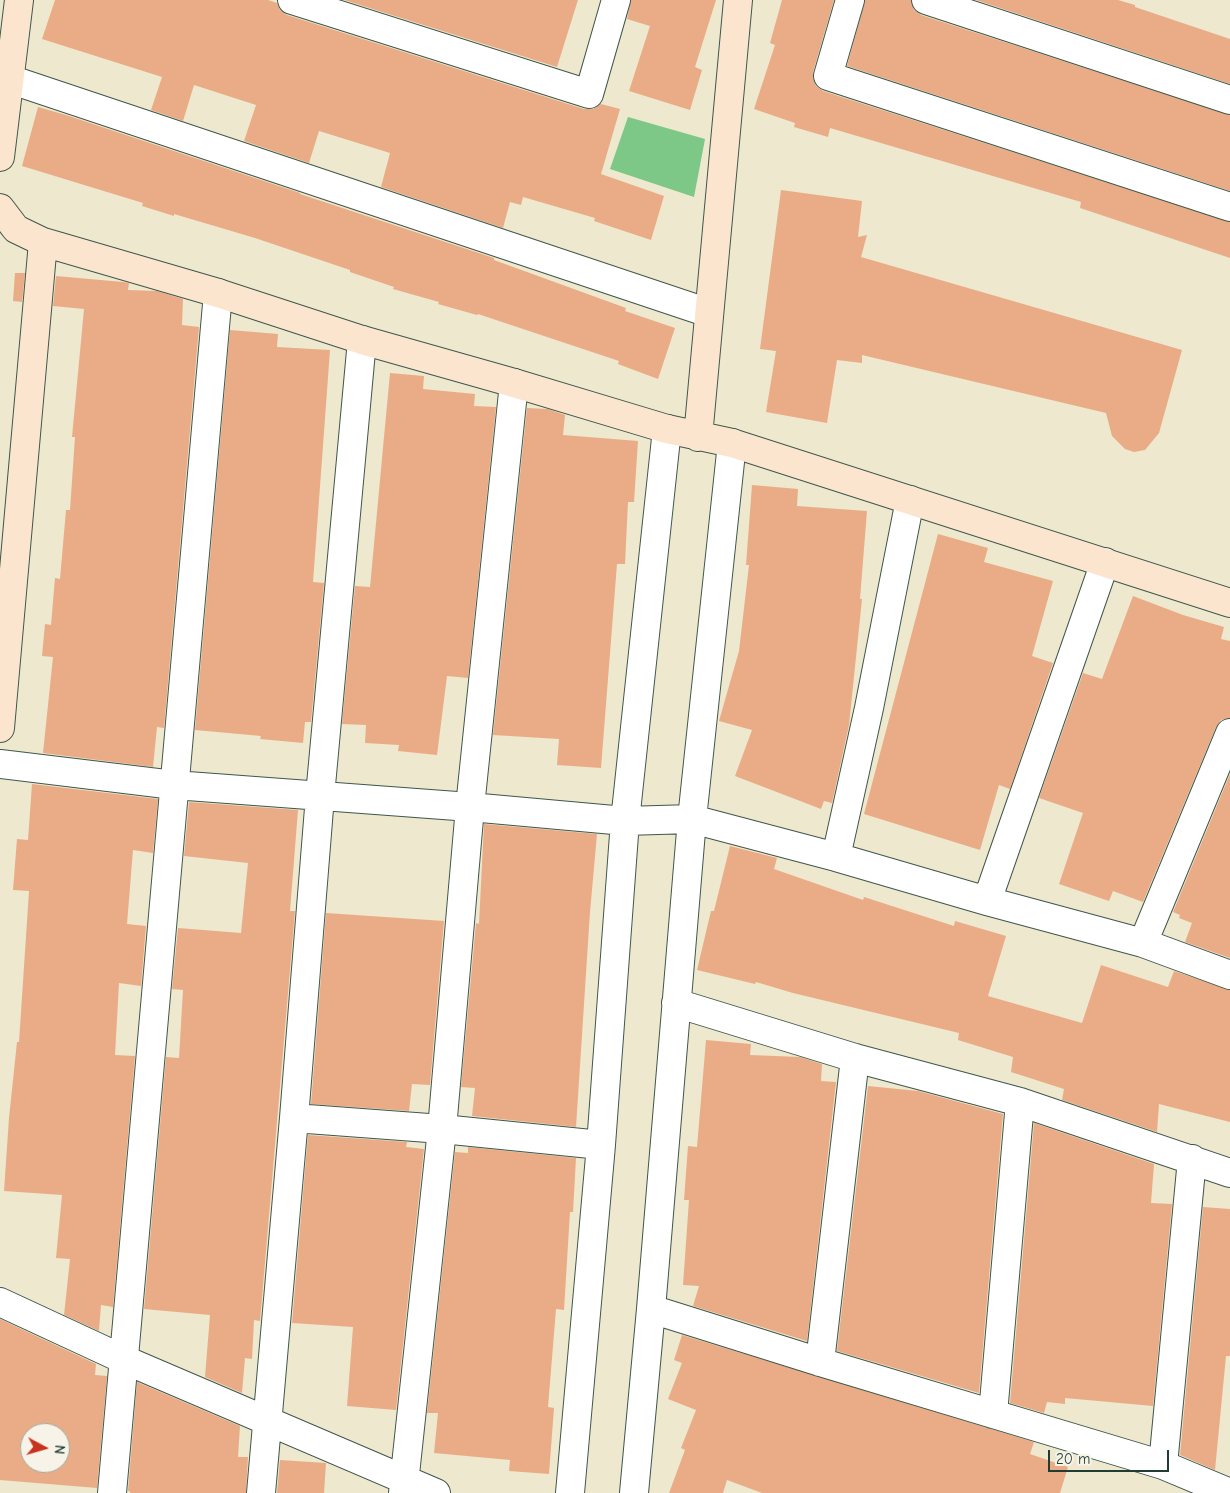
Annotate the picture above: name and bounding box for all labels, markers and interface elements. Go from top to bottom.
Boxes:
north arrow [20,1423,70,1473]
scale bar [1050,1440,1171,1472]
text: N [50,1444,68,1455]
text: 20 m [1056,1450,1090,1468]

